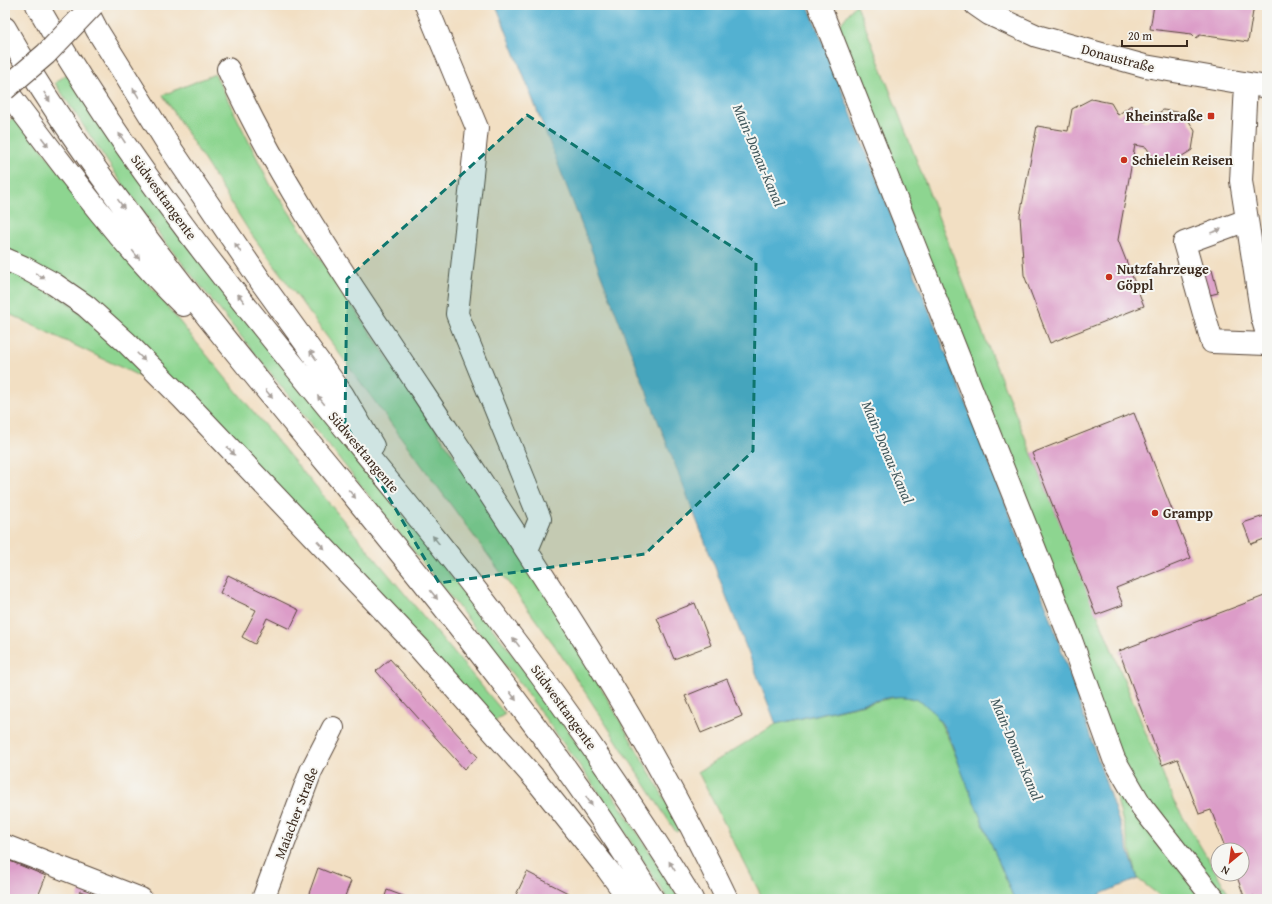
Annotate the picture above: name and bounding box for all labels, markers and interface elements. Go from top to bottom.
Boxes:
scale bar [1122,22,1187,48]
text: 20 m [1128,27,1152,44]
street label: Donaustraße [1079,39,1157,78]
one-way arrow [132,87,139,99]
one-way arrow [43,92,51,102]
water label: Main-Donau-Kanal [728,100,790,210]
place label: Rheinstraße [1126,106,1203,126]
marker: Rheinstraße [1206,111,1216,121]
one-way arrow [118,133,126,143]
one-way arrow [41,137,50,148]
street label: Südwesttangente [126,150,202,244]
place label: Schielein Reisen [1132,150,1234,170]
marker: Schielein Reisen [1119,155,1129,165]
one-way arrow [117,198,125,209]
one-way arrow [1210,228,1222,234]
one-way arrow [234,243,242,254]
one-way arrow [131,249,140,260]
place label: Nutzfahrzeuge Göppl [1117,259,1209,295]
marker: Nutzfahrzeuge Göppl [1104,272,1114,282]
one-way arrow [34,273,46,280]
one-way arrow [236,293,245,304]
one-way arrow [309,349,317,360]
one-way arrow [136,352,146,362]
one-way arrow [265,389,273,400]
one-way arrow [317,395,326,406]
water label: Main-Donau-Kanal [857,397,919,507]
street label: Südwesttangente [324,407,404,497]
one-way arrow [226,446,236,456]
one-way arrow [348,489,357,500]
place label: Grampp [1163,503,1213,523]
marker: Grampp [1150,508,1160,518]
one-way arrow [432,534,440,545]
one-way arrow [316,540,325,550]
one-way arrow [429,590,438,601]
one-way arrow [512,637,520,648]
street label: Südwesttangente [526,660,602,754]
one-way arrow [509,691,517,702]
water label: Main-Donau-Kanal [986,694,1048,804]
street label: Maiacher Straße [269,764,323,862]
one-way arrow [585,796,593,807]
north arrow [1210,842,1250,882]
one-way arrow [668,860,675,872]
text: N [1217,862,1232,880]

